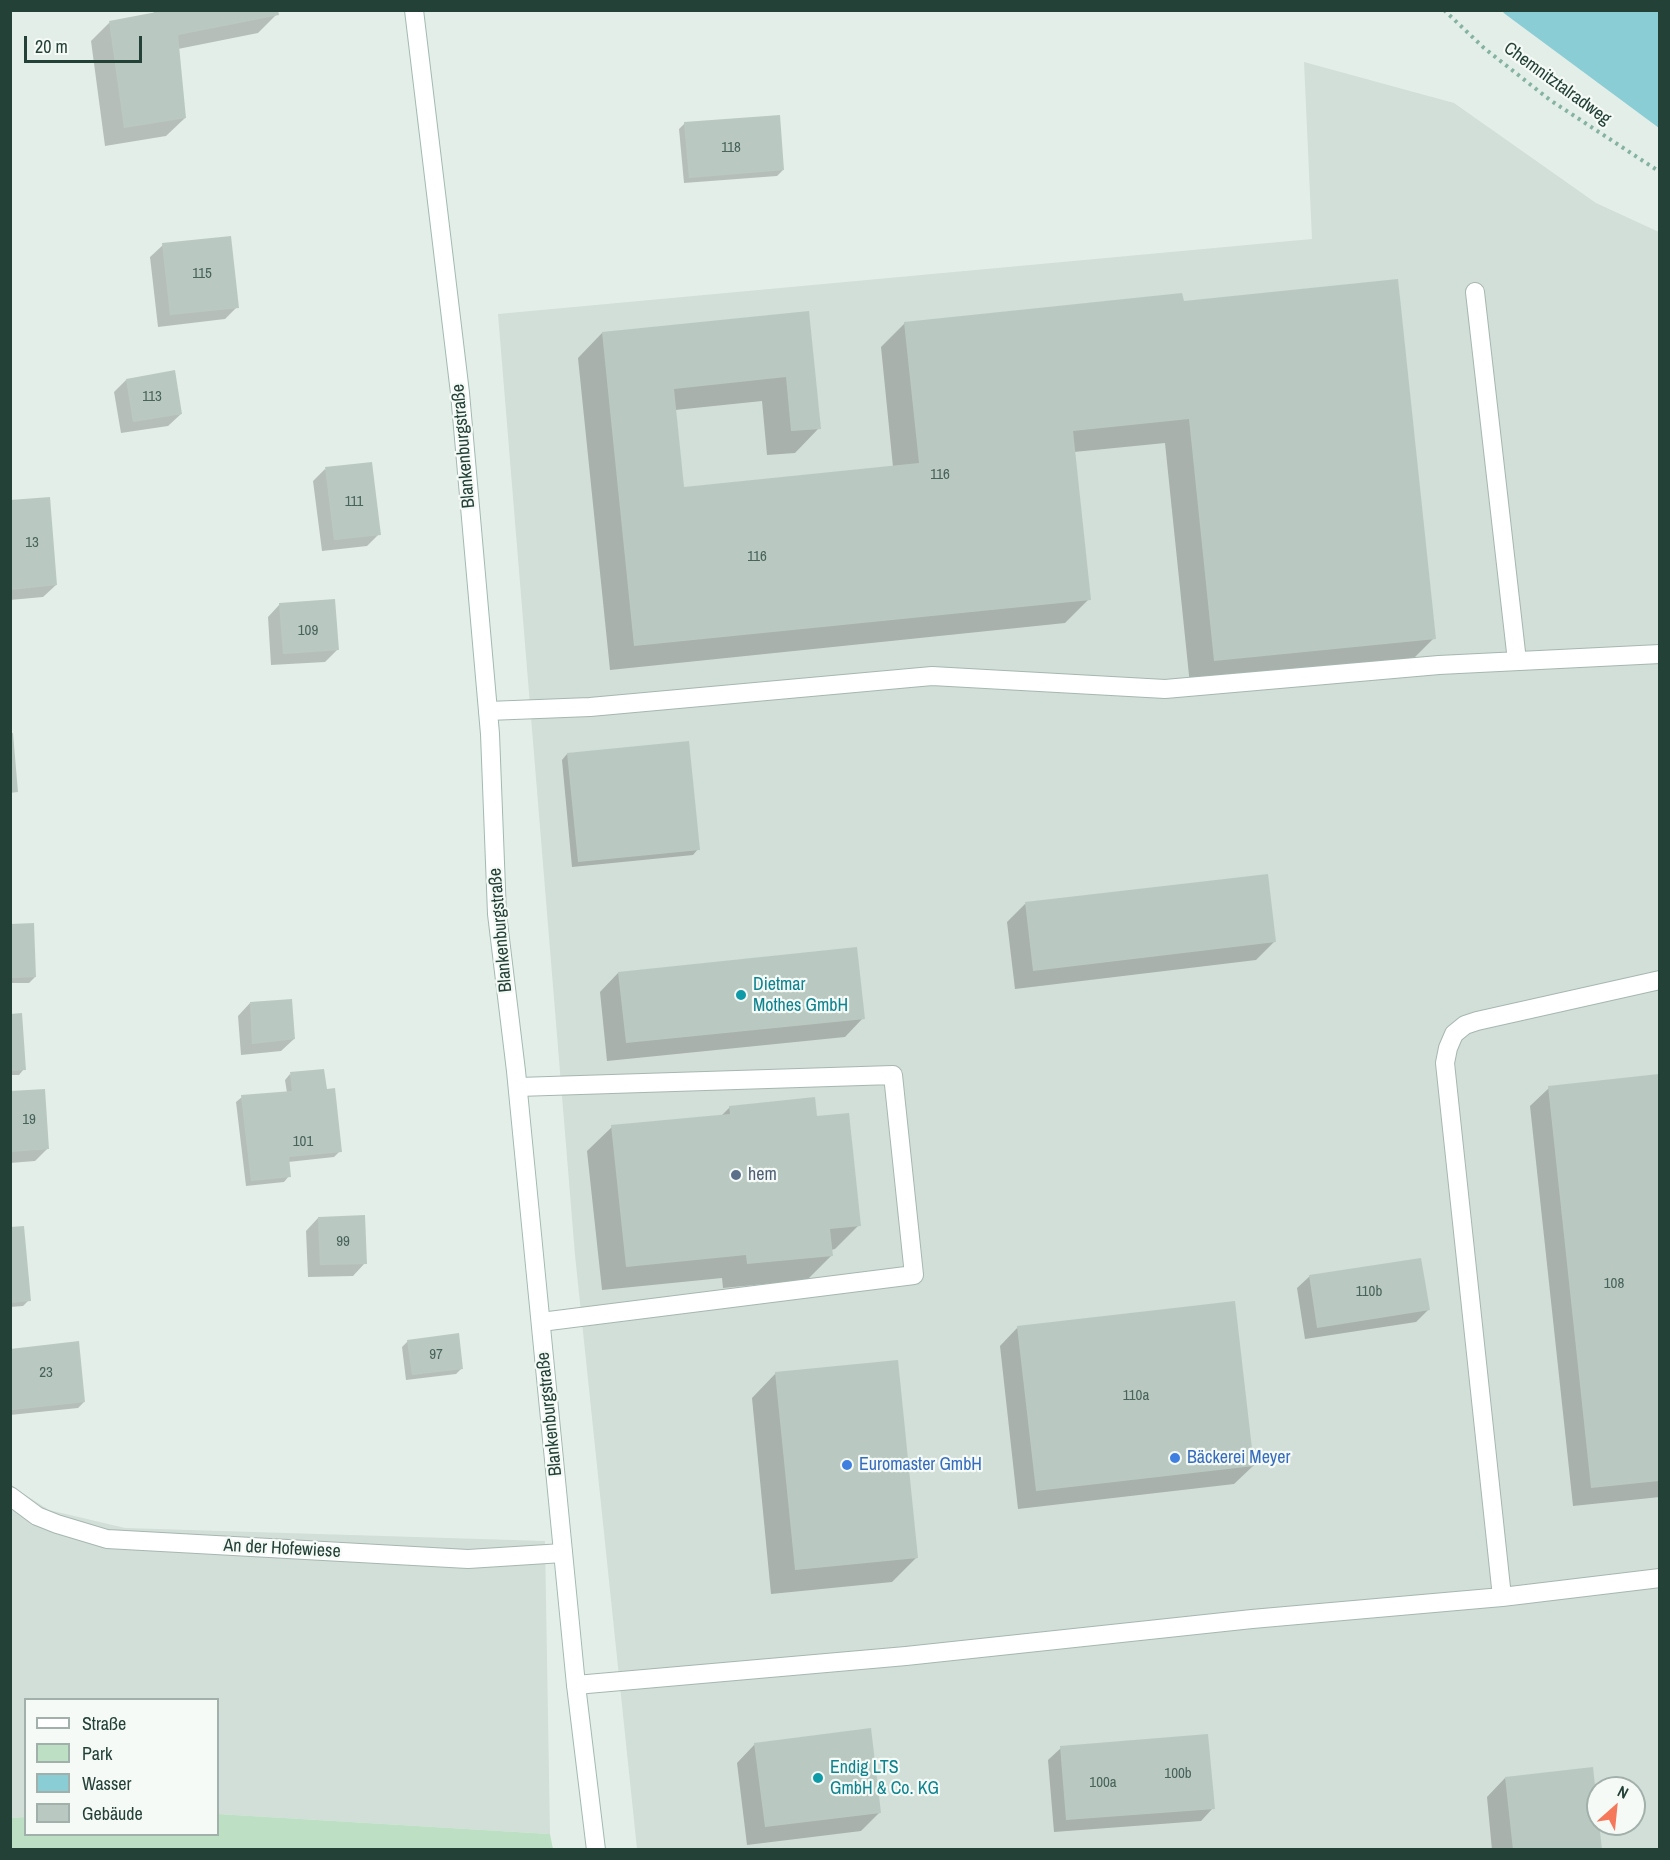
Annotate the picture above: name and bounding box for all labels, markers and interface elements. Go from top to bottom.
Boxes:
scale bar [27,24,146,62]
text: 20 m [35,34,68,59]
street label: Chemnitztalradweg [1499,38,1615,130]
house number: 118 [721,139,741,157]
house number: 115 [192,265,212,283]
street label: Blankenburgstraße [448,383,480,509]
house number: 113 [142,388,162,406]
house number: 116 [930,466,950,484]
house number: 111 [345,493,363,511]
house number: 13 [25,534,39,552]
house number: 116 [747,548,767,566]
house number: 109 [298,622,318,640]
street label: Blankenburgstraße [485,867,517,993]
place label: Dietmar Mothes GmbH [753,974,848,1016]
marker: Dietmar Mothes GmbH [734,988,748,1002]
house number: 19 [22,1111,36,1129]
house number: 101 [293,1133,313,1151]
place label: hem [748,1164,777,1186]
marker: hem [729,1168,743,1182]
house number: 99 [336,1233,350,1251]
house number: 108 [1604,1275,1624,1293]
house number: 110b [1356,1283,1382,1301]
house number: 97 [429,1346,443,1364]
street label: Blankenburgstraße [533,1351,567,1477]
house number: 23 [39,1364,53,1382]
house number: 110a [1123,1387,1149,1405]
place label: Bäckerei Meyer [1187,1447,1290,1469]
marker: Bäckerei Meyer [1168,1451,1182,1465]
place label: Euromaster GmbH [859,1454,982,1476]
marker: Euromaster GmbH [840,1458,854,1472]
street label: An der Hofewiese [223,1535,341,1563]
legend [24,1698,219,1836]
text: Straße [82,1711,126,1736]
text: Park [82,1741,112,1766]
place label: Endig LTS GmbH & Co. KG [830,1757,939,1800]
house number: 100b [1164,1765,1192,1783]
text: Wasser [82,1771,131,1796]
marker: Endig LTS GmbH & Co. KG [811,1771,825,1785]
house number: 100a [1089,1774,1117,1792]
north arrow [1586,1776,1646,1836]
text: N [1614,1780,1632,1804]
text: Gebäude [82,1801,143,1826]

